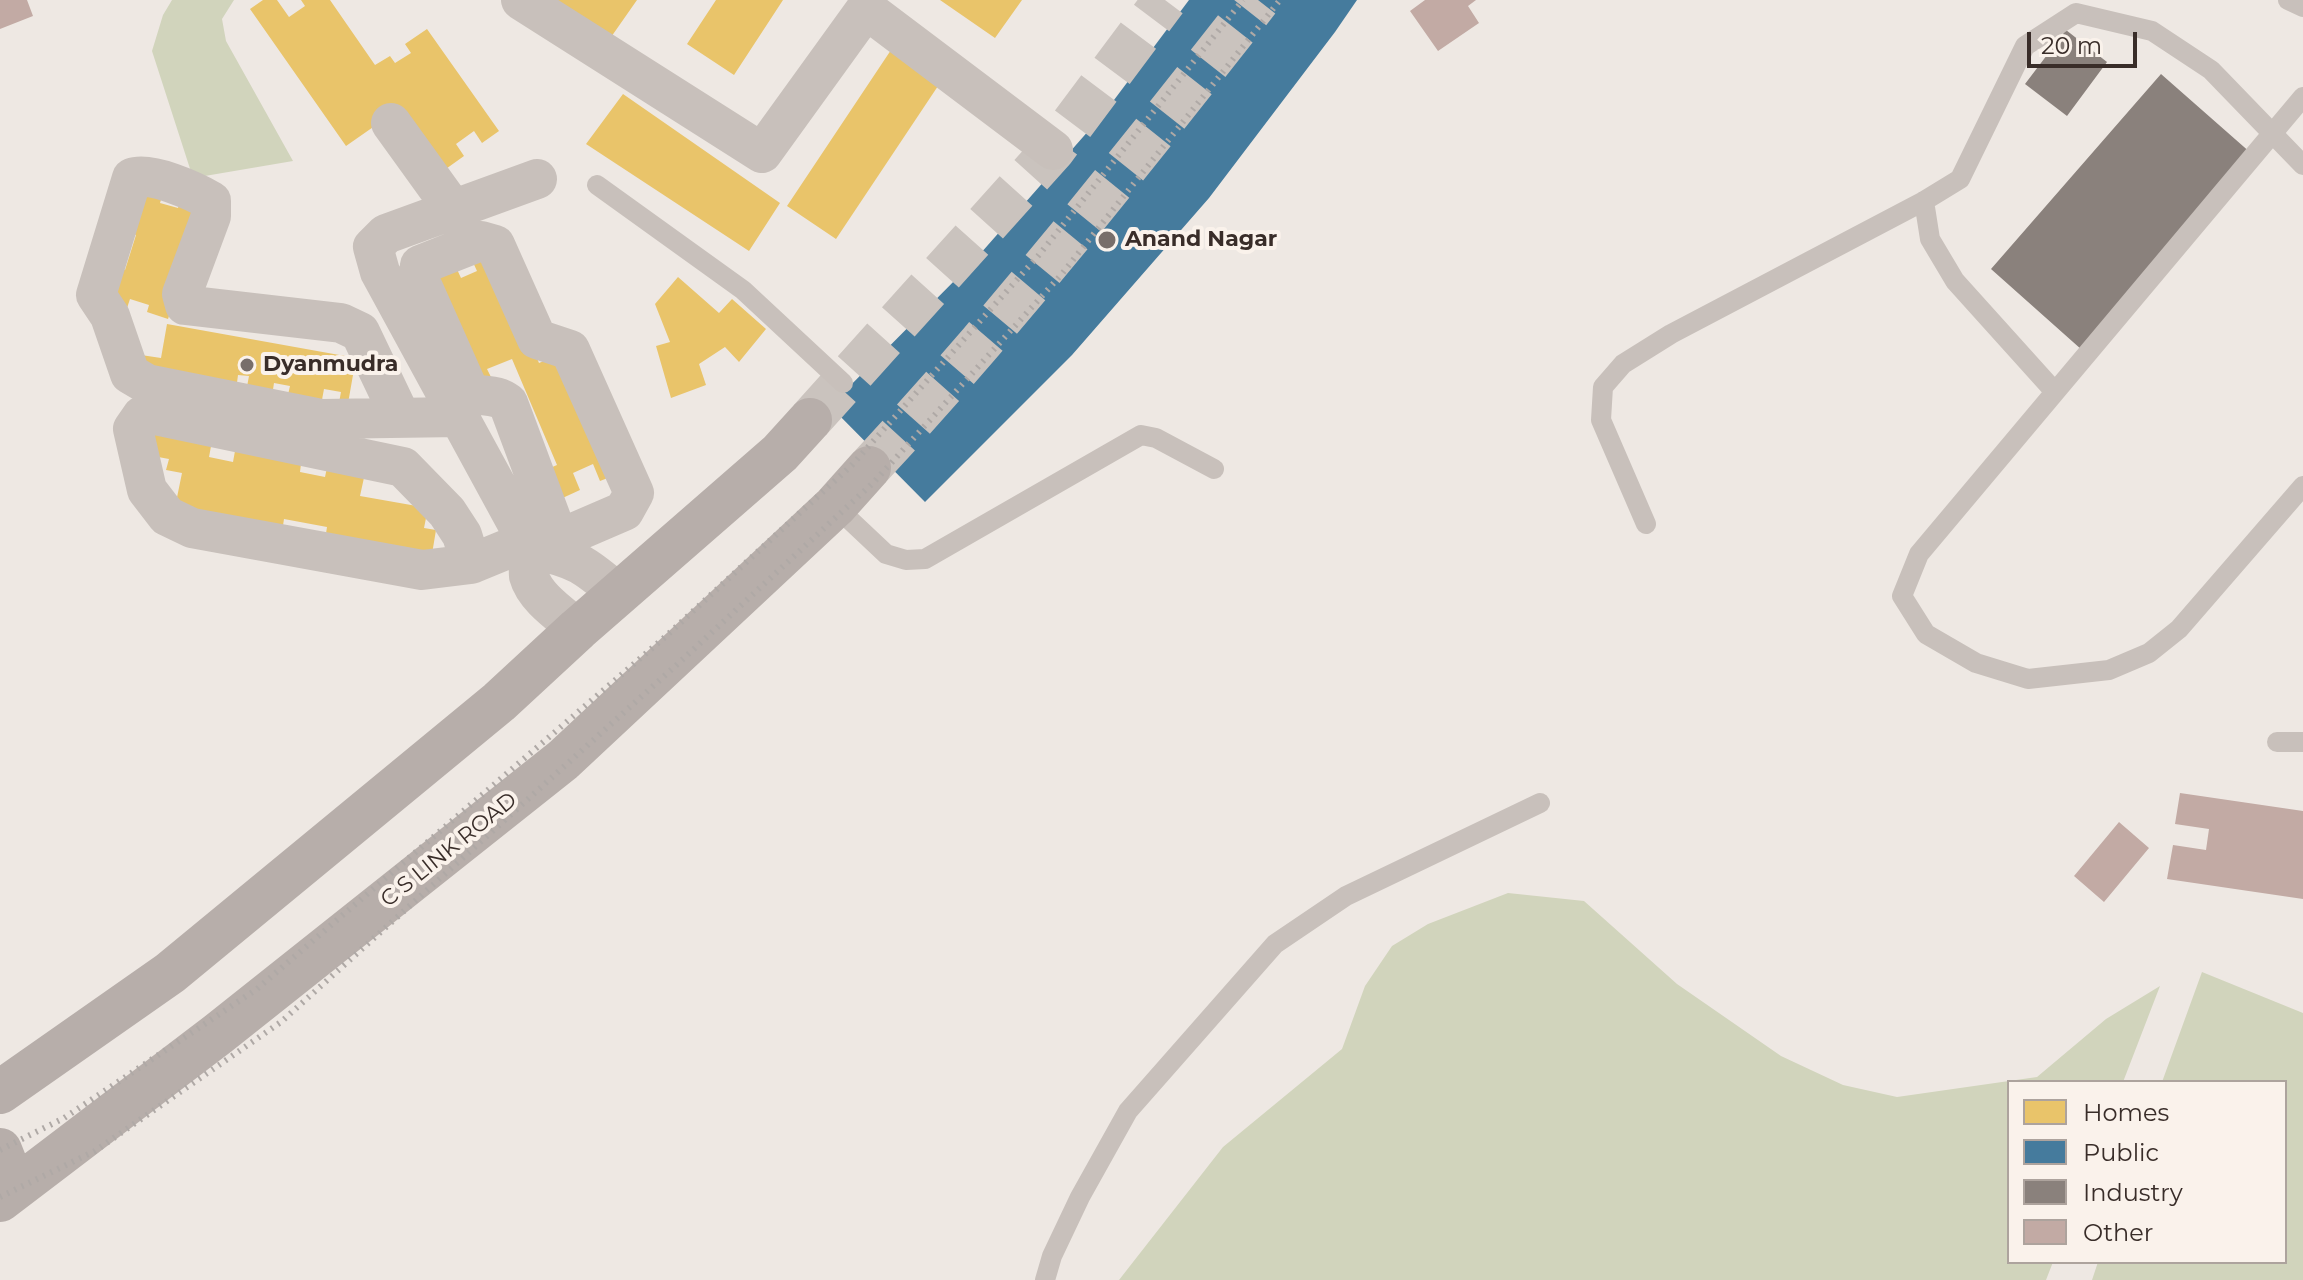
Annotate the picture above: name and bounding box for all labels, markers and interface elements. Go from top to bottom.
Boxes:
scale bar [2031,16,2141,66]
text: 20 m [2041,31,2102,60]
place label: Anand Nagar [1125,227,1277,253]
marker: Anand Nagar [1096,229,1118,251]
place label: Dyanmudra [263,352,398,378]
marker: Dyanmudra [238,356,256,374]
street label: C S LINK ROAD [376,787,522,913]
legend [2007,1080,2287,1264]
text: Homes [2083,1098,2169,1127]
text: Public [2083,1138,2159,1167]
text: Industry [2083,1178,2183,1207]
text: Other [2083,1218,2153,1247]

